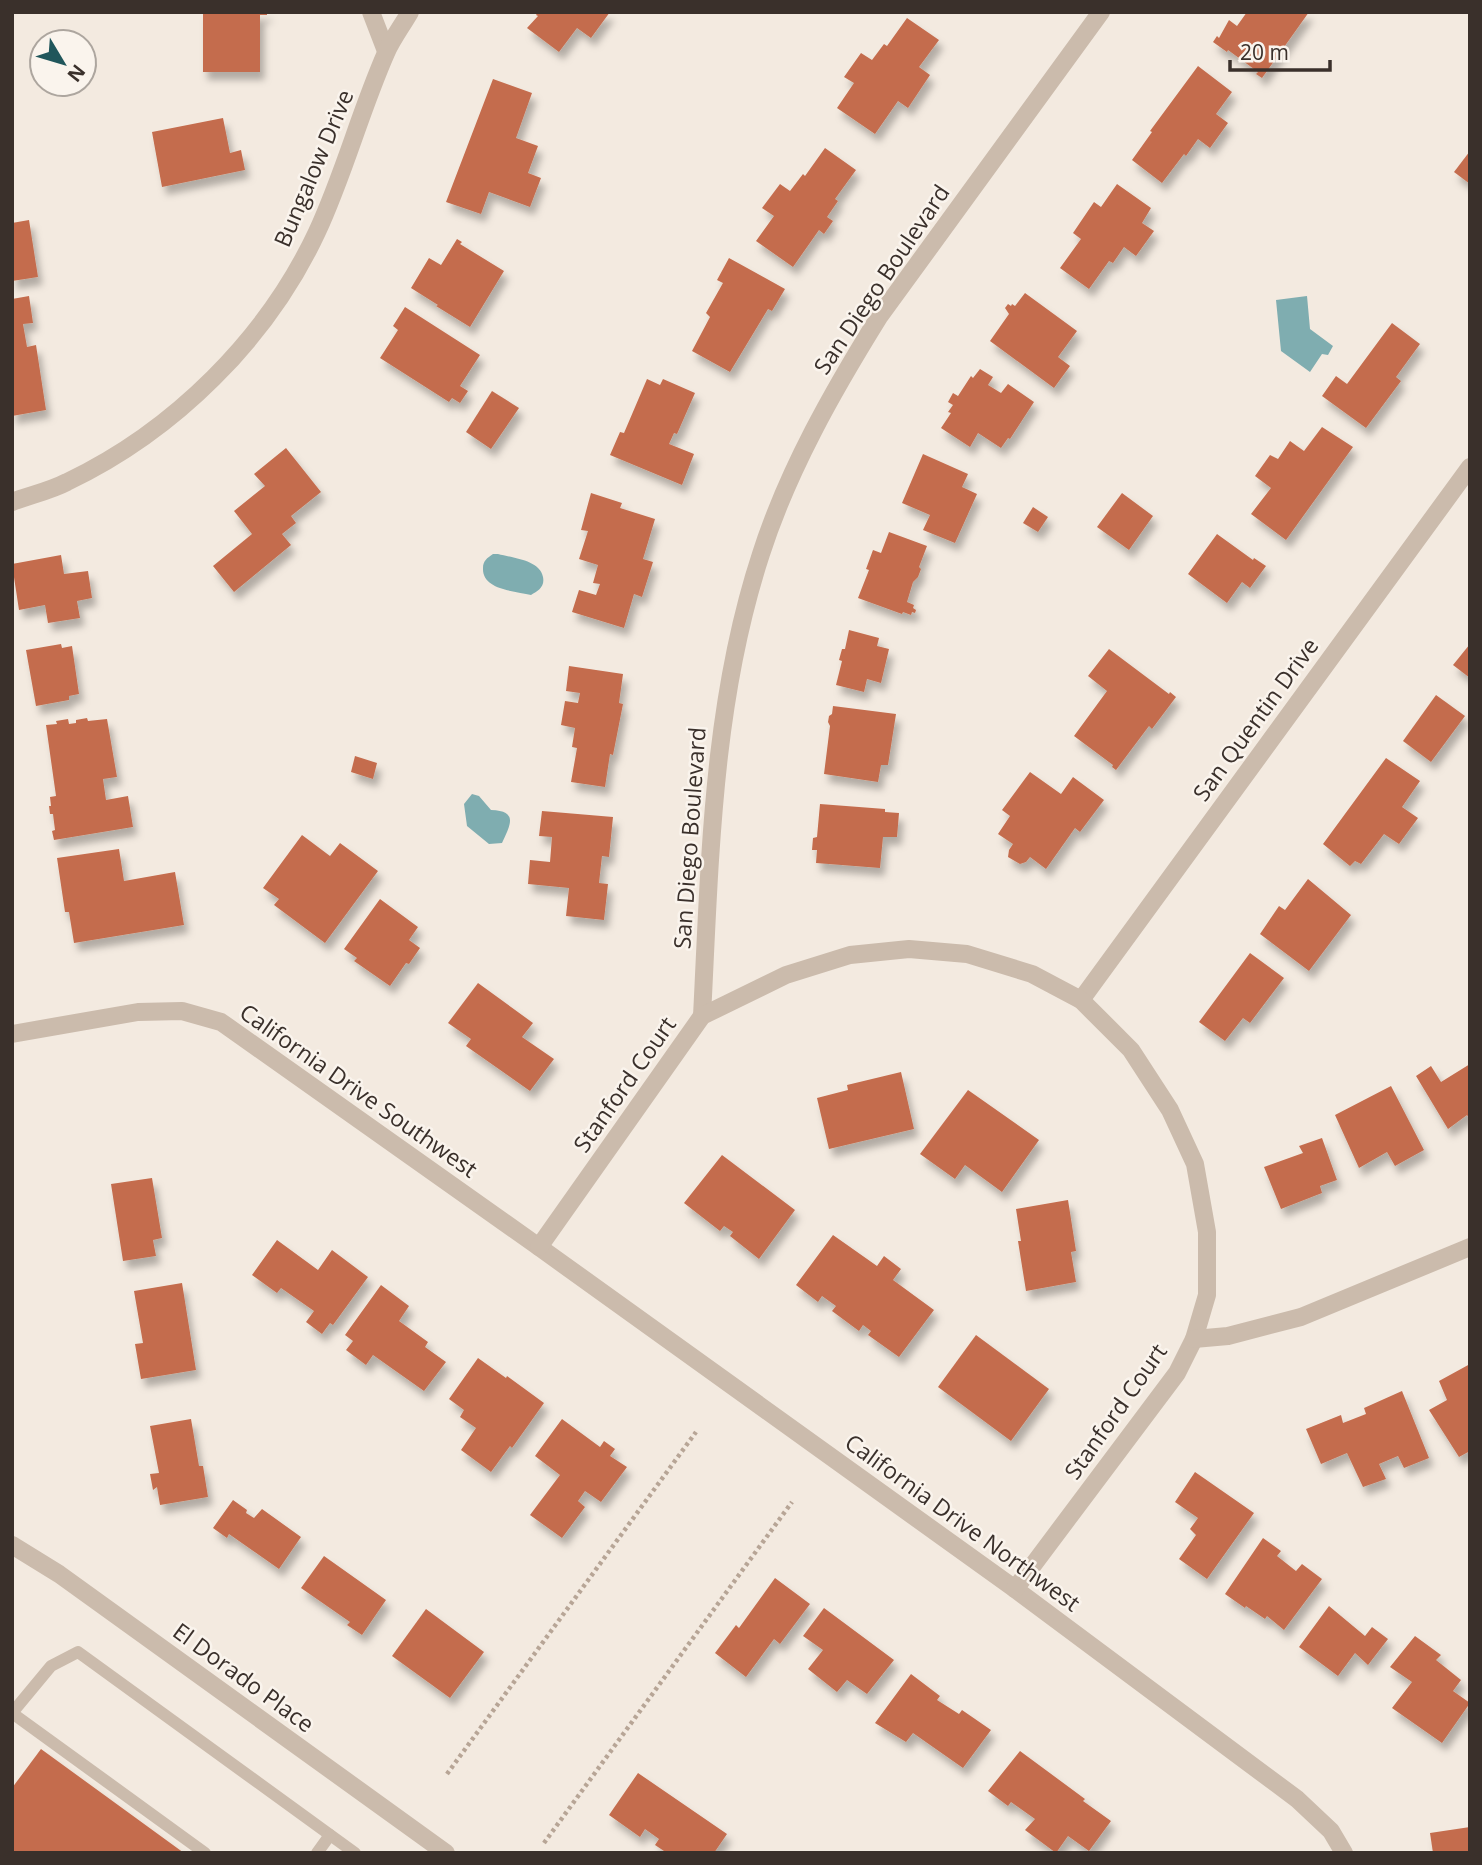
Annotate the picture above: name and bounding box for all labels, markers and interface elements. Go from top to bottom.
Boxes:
north arrow [28,28,98,98]
scale bar [1230,28,1330,72]
text: 20 m [1240,38,1289,66]
text: N [61,59,91,88]
street label: Bungalow Drive [265,84,361,252]
street label: San Diego Boulevard [806,178,956,380]
street label: San Quentin Drive [1185,631,1325,807]
street label: San Diego Boulevard [665,726,713,950]
street label: California Drive Southwest [234,996,484,1184]
street label: Stanford Court [565,1010,683,1158]
street label: Stanford Court [1056,1337,1174,1485]
street label: California Drive Northwest [839,1426,1087,1618]
street label: El Dorado Place [167,1615,321,1739]

